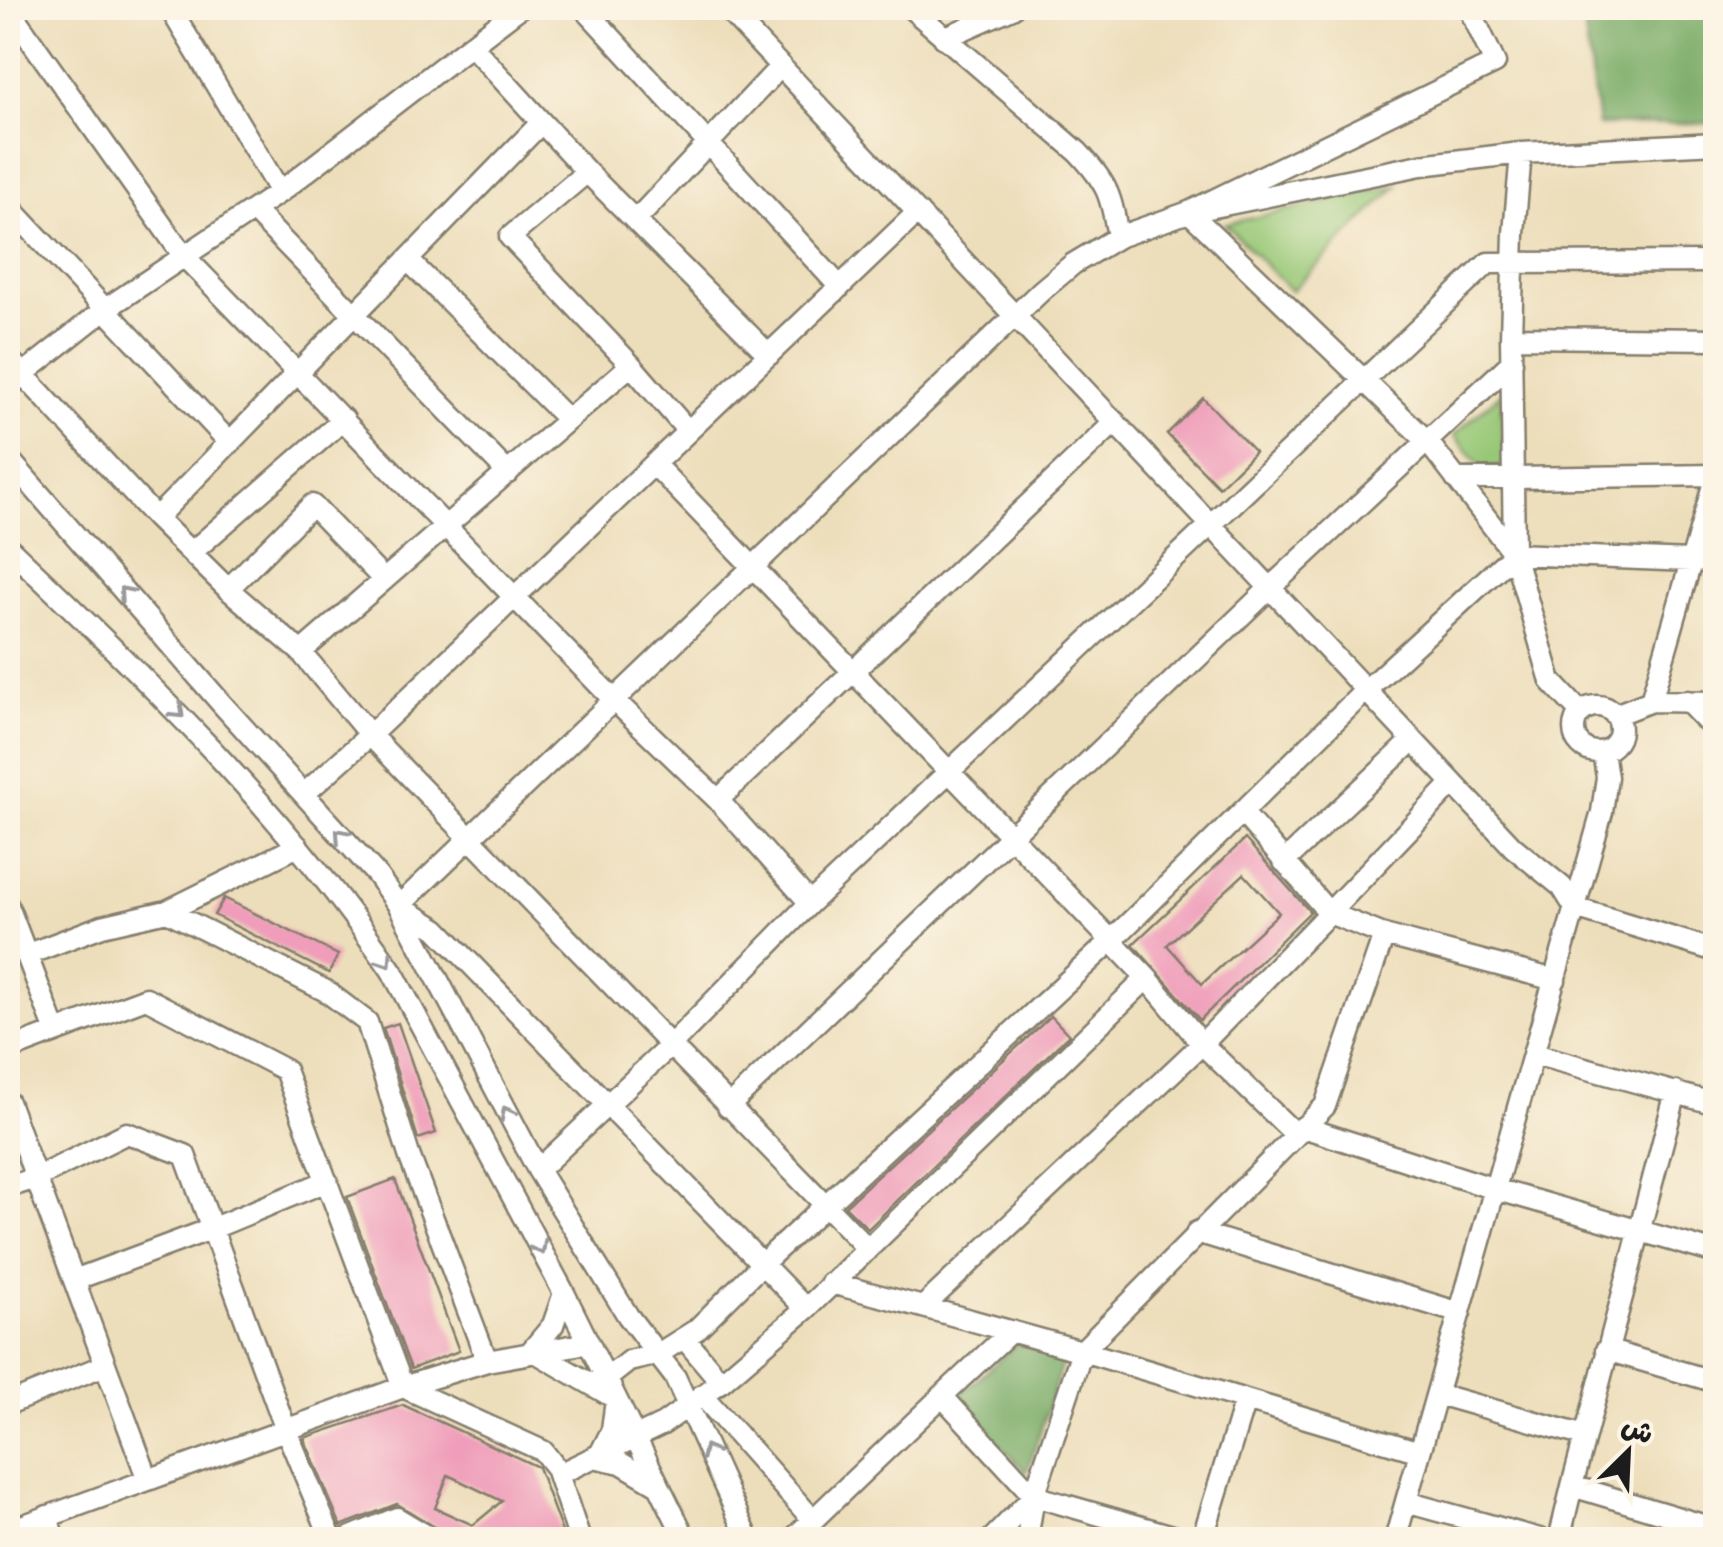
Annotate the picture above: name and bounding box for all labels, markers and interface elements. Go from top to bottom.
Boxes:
one-way arrow [118,586,136,605]
one-way arrow [166,700,184,718]
one-way arrow [335,828,353,847]
one-way arrow [373,951,392,969]
one-way arrow [500,1105,520,1123]
one-way arrow [527,1237,547,1255]
north arrow [1578,1402,1678,1502]
text: ش [1616,1412,1657,1455]
one-way arrow [700,1444,720,1462]

